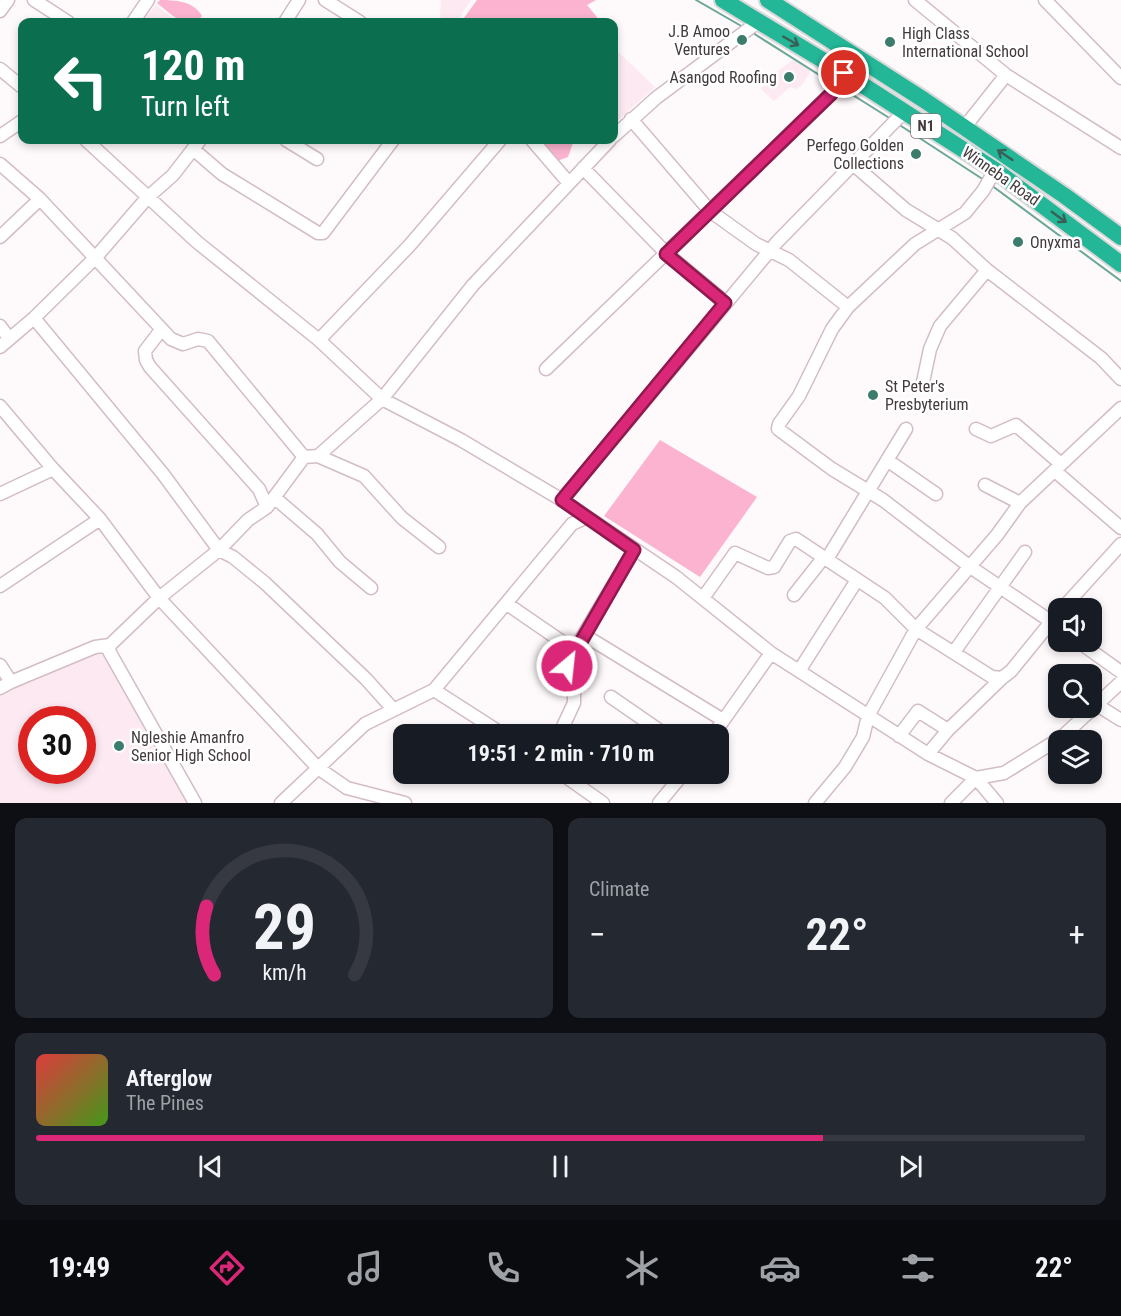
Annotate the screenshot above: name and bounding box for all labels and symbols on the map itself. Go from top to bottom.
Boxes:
place label: J.B Amoo Ventures [668,22,730,59]
place label: High Class International School [902,24,1029,61]
marker: J.B Amoo Ventures [735,33,749,47]
marker: High Class International School [883,35,897,49]
one-way arrow [782,36,799,48]
pin [818,47,869,98]
place label: Asangod Roofing [669,68,777,87]
marker: Asangod Roofing [782,70,796,84]
road number: N1 [911,114,941,138]
place label: Perfego Golden Collections [806,136,904,173]
street label: Winneba Road [959,142,1043,210]
marker: Perfego Golden Collections [909,147,923,161]
one-way arrow [997,149,1013,161]
one-way arrow [1051,211,1067,223]
place label: Onyxma [1030,233,1081,252]
marker: Onyxma [1011,235,1025,249]
place label: St Peter's Presbyterium [885,377,968,414]
marker: St Peter's Presbyterium [866,388,880,402]
position arrow [535,634,599,698]
speed limit sign: 30 [18,706,96,784]
place label: Ngleshie Amanfro Senior High School [131,728,251,765]
marker: Ngleshie Amanfro Senior High School [112,739,126,753]

